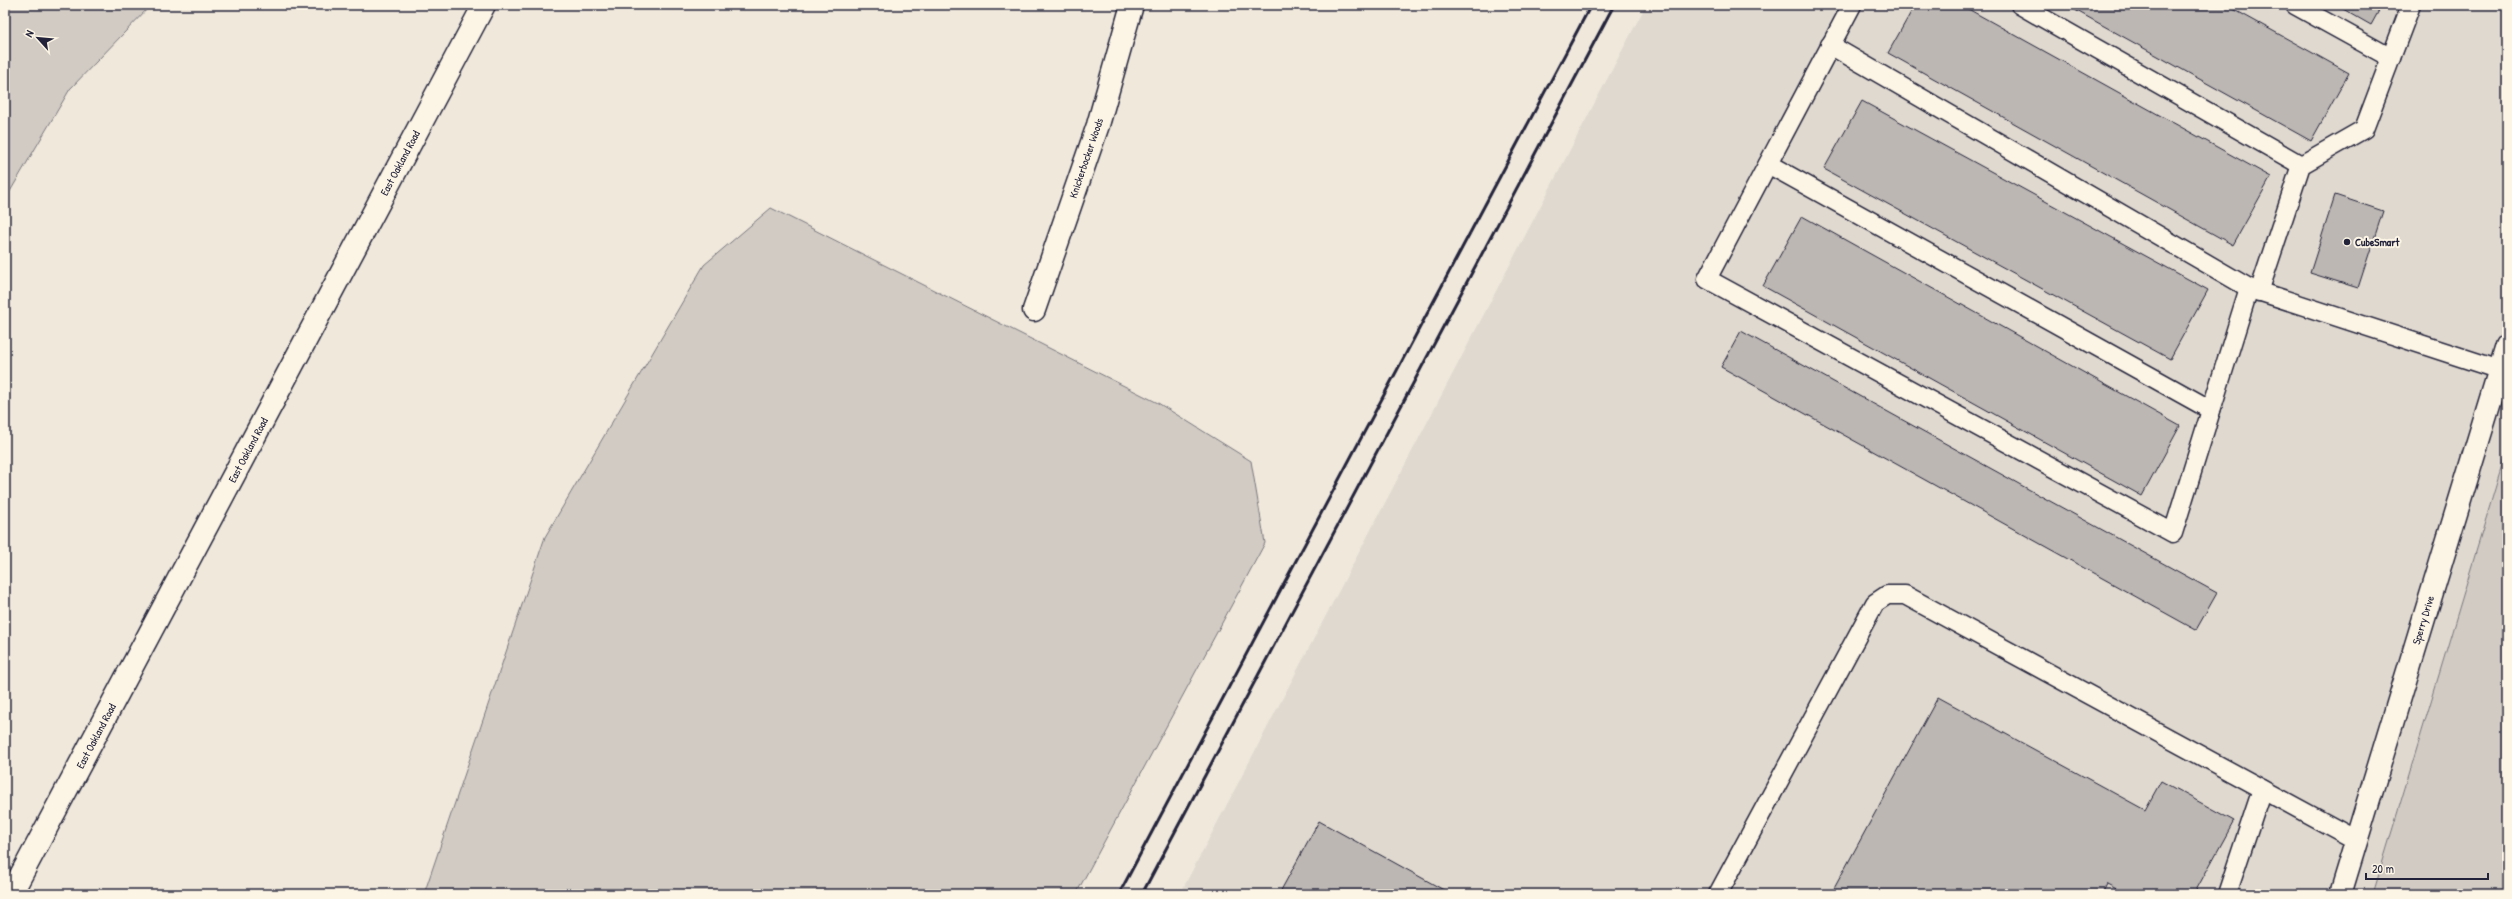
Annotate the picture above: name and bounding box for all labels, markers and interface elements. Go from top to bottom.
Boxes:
north arrow [18,18,58,58]
text: N [22,28,37,39]
street label: Knickerbocker Woods [1066,116,1106,200]
street label: East Oakland Road [377,127,423,198]
place label: CubeSmart [2355,235,2400,249]
marker: CubeSmart [2342,237,2352,247]
street label: East Oakland Road [225,414,271,485]
street label: Sperry Drive [2409,593,2437,646]
street label: East Oakland Road [73,700,119,771]
scale bar [2366,855,2488,881]
text: 20 m [2372,860,2394,877]

